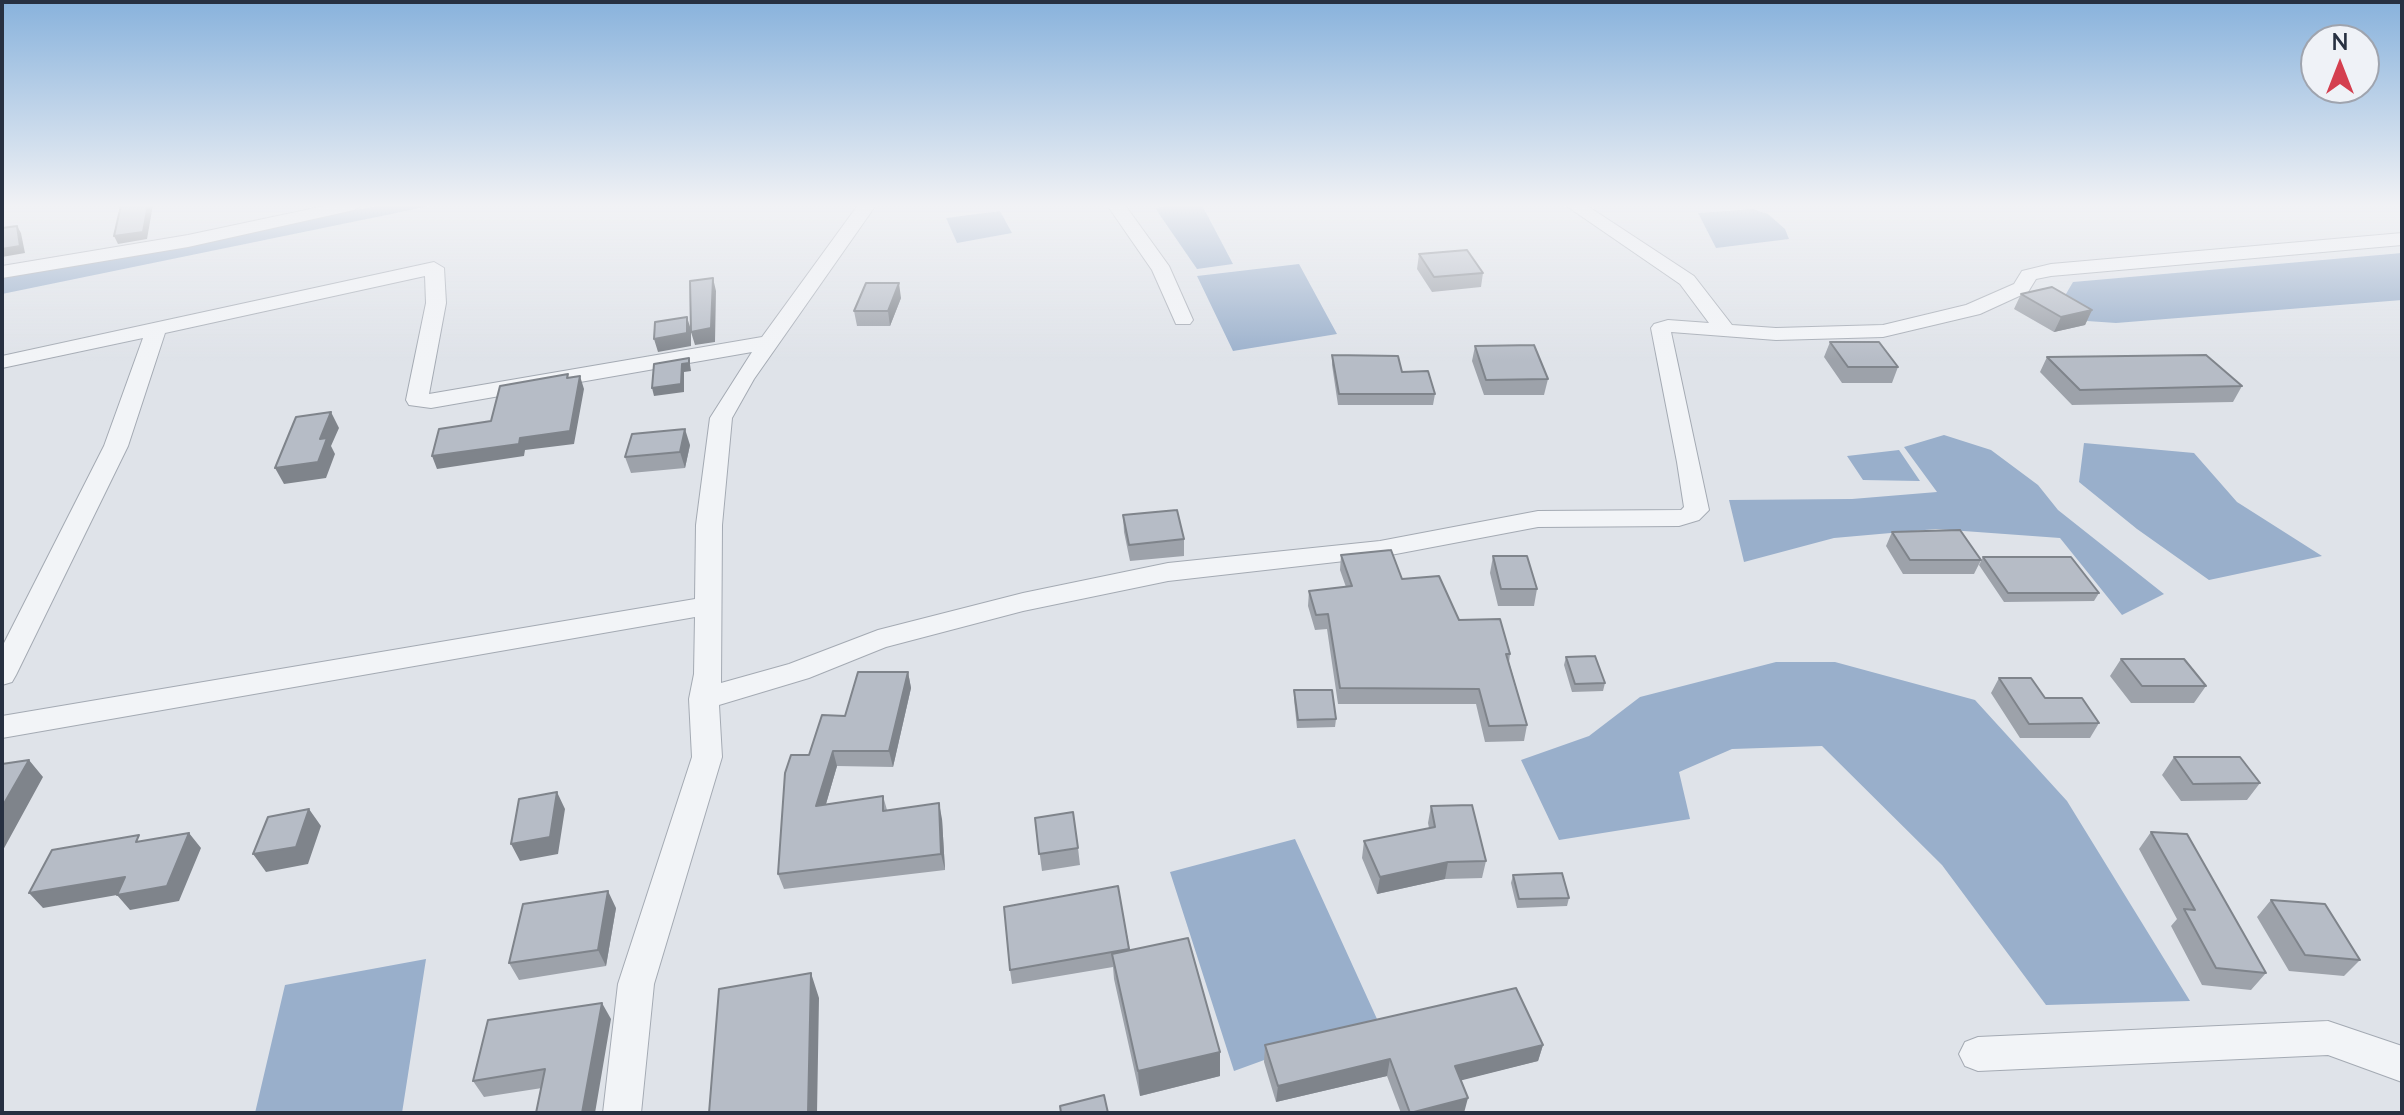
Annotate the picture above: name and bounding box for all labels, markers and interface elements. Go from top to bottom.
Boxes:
north arrow [2300,24,2380,104]
text: N [2332,28,2348,55]

